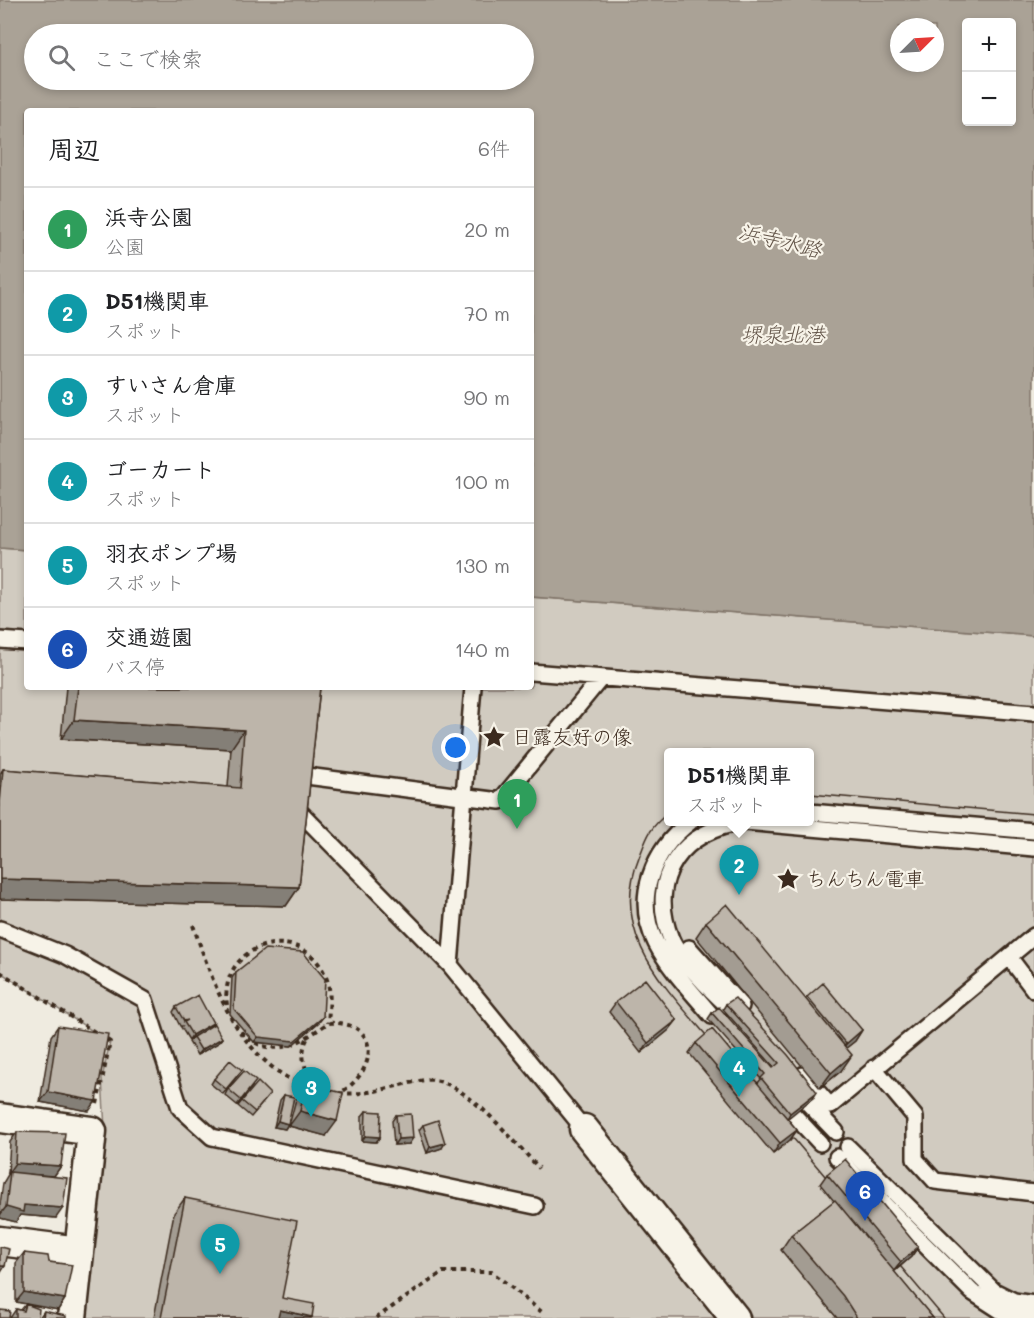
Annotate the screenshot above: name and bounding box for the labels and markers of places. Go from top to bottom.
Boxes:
place label: 日露友好の像 [512,723,632,749]
place icon: 日露友好の像 [481,724,507,750]
pin: 1 [498,780,536,829]
pin: 2 [720,846,758,895]
place label: ちんちん電車 [806,865,925,891]
place icon: ちんちん電車 [775,866,801,892]
pin: 4 [720,1048,758,1097]
pin: 3 [292,1068,330,1117]
pin: 6 [846,1172,884,1221]
pin: 5 [200,1224,240,1274]

